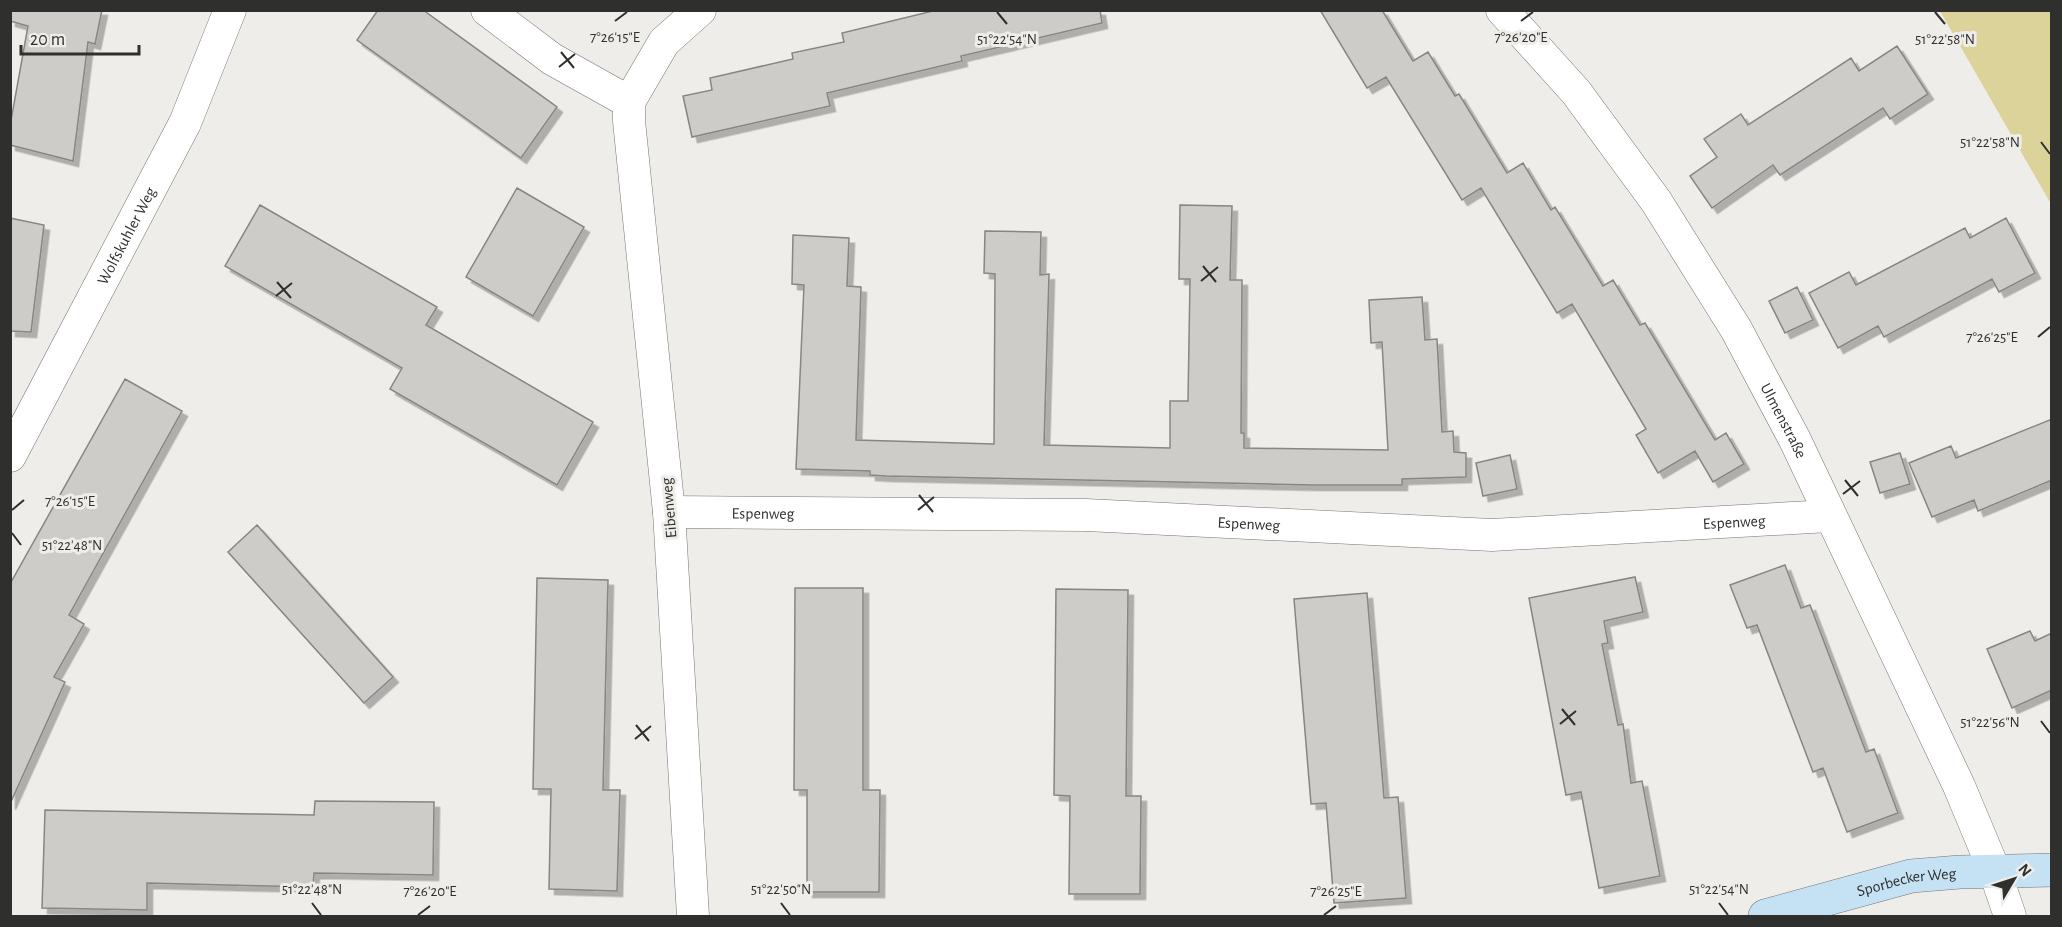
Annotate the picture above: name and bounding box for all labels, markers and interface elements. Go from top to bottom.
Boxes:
scale bar [21,18,140,56]
text: 7°26'15"E [590,30,640,45]
text: 7°26'20"E [1494,30,1548,45]
text: 20 m [30,31,65,49]
text: 51°22'54"N [977,32,1037,47]
text: 51°22'58"N [1915,32,1975,47]
text: 51°22'58"N [1960,135,2020,150]
street label: Wolfskuhler Weg [95,184,159,287]
text: 7°26'25"E [1966,330,2018,345]
street label: Ulmenstraße [1757,381,1809,461]
street label: Eibenweg [658,477,680,539]
text: 7°26'15"E [45,494,95,509]
street label: Espenweg [732,505,795,522]
street label: Espenweg [1702,513,1766,532]
street label: Espenweg [1217,514,1281,534]
text: 51°22'48"N [42,538,102,553]
text: 51°22'56"N [1960,715,2020,730]
north arrow [1984,849,2044,909]
text: N [2015,861,2035,880]
street label: Sporbecker Weg [1855,865,1957,899]
text: 51°22'48"N [282,882,342,897]
text: 51°22'50"N [751,882,811,897]
text: 51°22'54"N [1689,882,1749,897]
text: 7°26'20"E [403,884,457,899]
text: 7°26'25"E [1310,884,1362,899]

